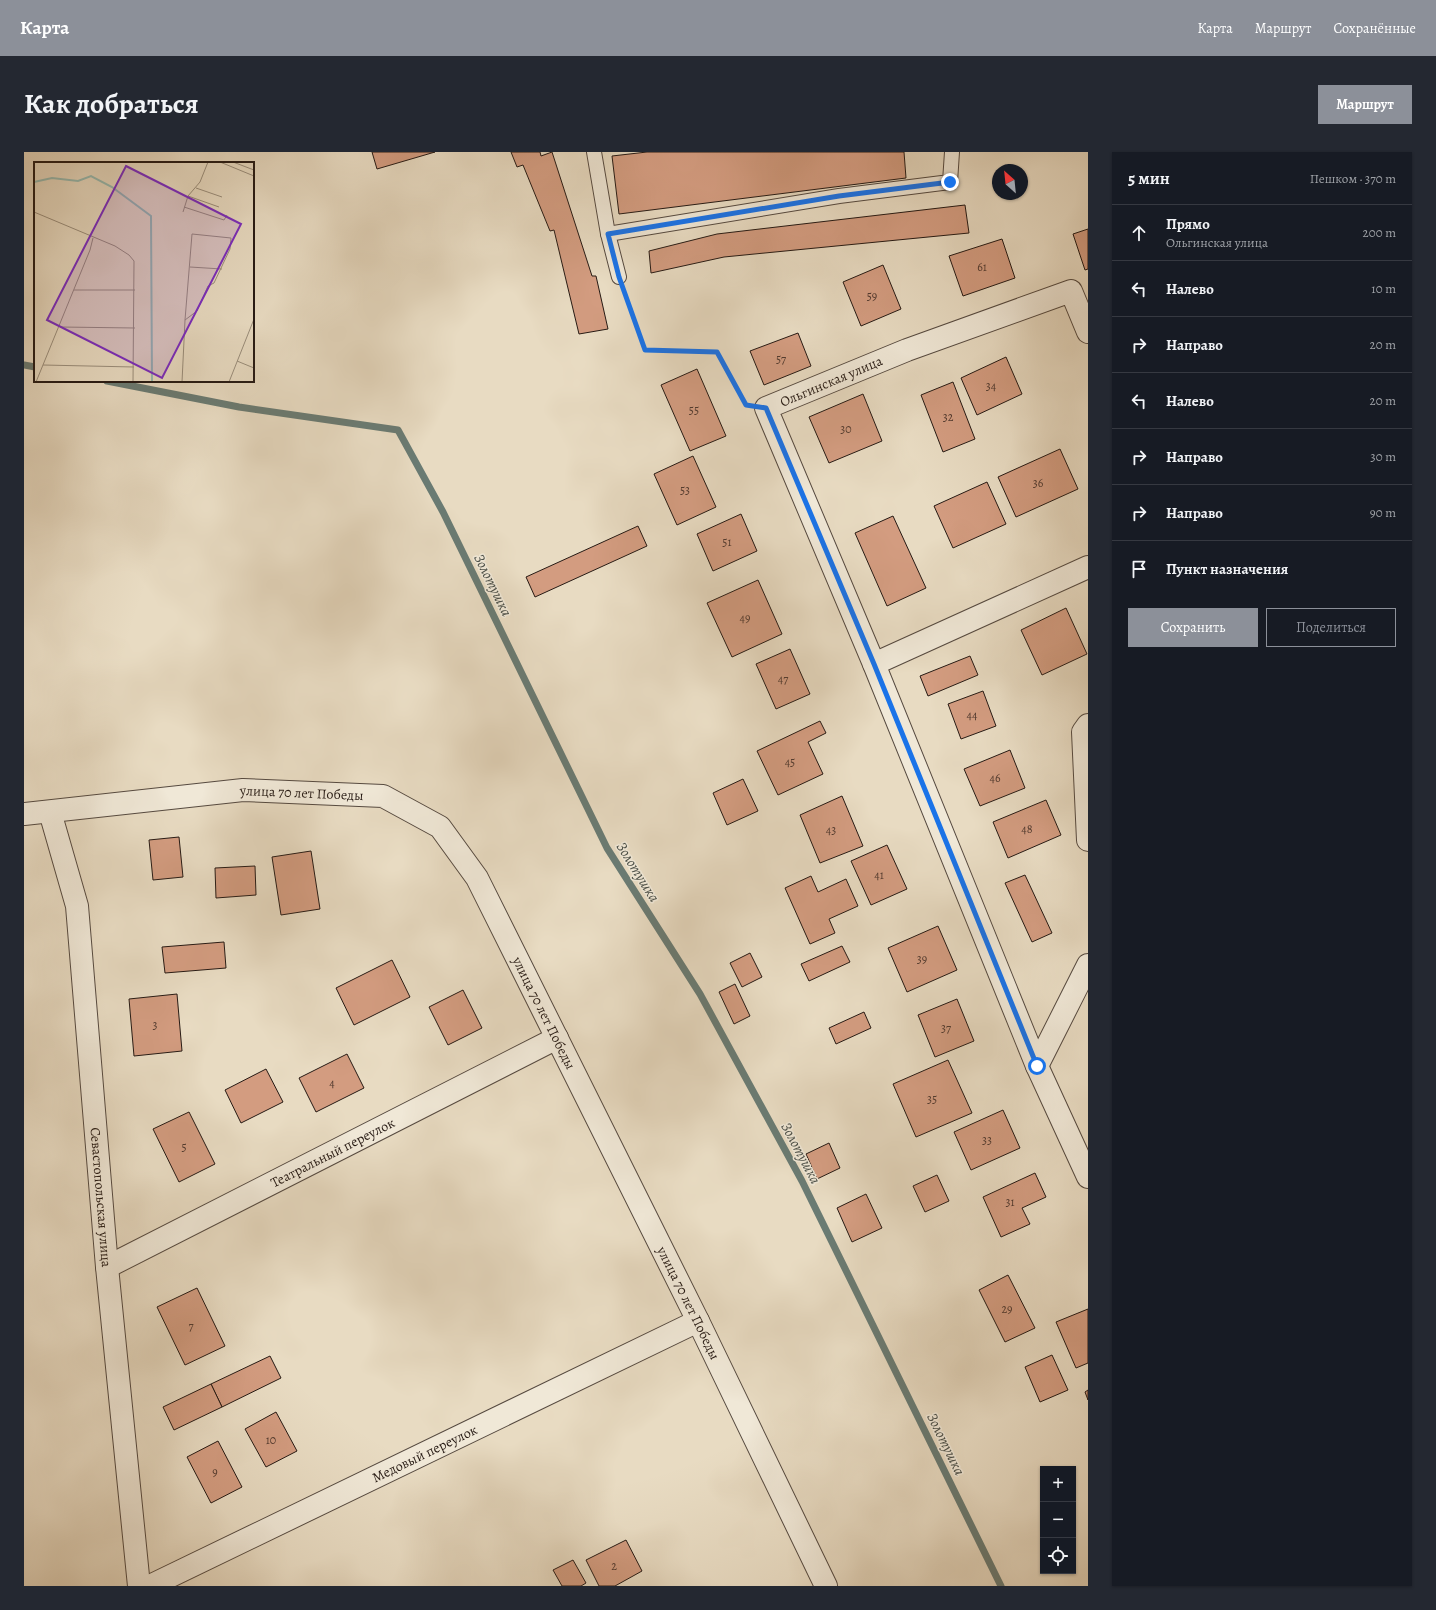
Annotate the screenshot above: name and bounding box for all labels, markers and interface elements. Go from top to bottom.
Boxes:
text: Карта [20,15,69,41]
text: Карта [1198,19,1233,38]
text: Маршрут [1255,19,1311,38]
text: Сохранённые [1333,19,1416,38]
text: Как добраться [24,85,199,123]
button: Маршрут [1318,85,1412,124]
inset map [34,162,254,382]
north arrow [992,164,1028,200]
text: 5 мин [1128,167,1170,190]
text: Пешком · 370 m [1310,170,1396,187]
route end [941,173,959,191]
text: Прямо [1166,214,1210,234]
icon: ahead [1128,222,1150,244]
text: 200 m [1363,224,1396,241]
text: Ольгинская улица [1166,234,1268,251]
house number: 61 [977,259,987,275]
icon: left [1128,278,1150,300]
text: Налево [1166,279,1214,299]
text: 10 m [1371,280,1396,297]
house number: 59 [867,288,877,304]
icon: right [1128,334,1150,356]
text: Направо [1166,335,1223,355]
text: 20 m [1370,336,1396,353]
house number: 57 [776,351,787,367]
street label: Ольгинская улица [777,351,886,412]
house number: 34 [986,378,997,394]
icon: left [1128,390,1150,412]
text: Налево [1166,391,1214,411]
text: 20 m [1370,392,1396,409]
house number: 55 [689,402,699,418]
house number: 32 [943,409,954,425]
house number: 30 [840,421,852,437]
icon: right [1128,446,1150,468]
text: Направо [1166,447,1223,467]
text: 30 m [1370,448,1396,465]
house number: 36 [1033,475,1044,491]
house number: 53 [680,482,690,498]
icon: right [1128,502,1150,524]
text: Направо [1166,503,1223,523]
text: 90 m [1370,504,1396,521]
house number: 51 [722,534,732,550]
water label: Золотушка [469,550,517,620]
icon: arrive [1128,558,1150,580]
text: Пункт назначения [1166,559,1288,579]
button: Сохранить [1128,608,1258,647]
button: Поделиться [1266,608,1396,647]
house number: 49 [740,610,750,626]
house number: 47 [778,671,789,687]
house number: 44 [967,707,978,723]
house number: 45 [785,754,795,770]
house number: 46 [990,770,1001,786]
street label: улица 70 лет Победы [238,781,364,805]
house number: 48 [1021,821,1033,837]
house number: 43 [826,822,836,838]
water label: Золотушка [612,838,664,906]
house number: 41 [874,867,884,883]
house number: 39 [917,951,927,967]
street label: улица 70 лет Победы [507,953,580,1073]
house number: 3 [153,1017,158,1033]
house number: 37 [941,1020,952,1036]
route start [1028,1057,1046,1075]
house number: 4 [329,1075,335,1091]
house number: 35 [927,1091,937,1107]
street label: Театральный переулок [267,1113,398,1192]
water label: Золотушка [776,1119,826,1187]
street label: Севастопольская улица [85,1126,116,1269]
house number: 33 [982,1132,992,1148]
house number: 5 [181,1139,187,1155]
house number: 31 [1005,1194,1015,1210]
street label: улица 70 лет Победы [652,1242,724,1363]
house number: 29 [1001,1301,1013,1317]
house number: 7 [188,1318,194,1334]
water label: Золотушка [922,1409,970,1479]
street label: Медовый переулок [369,1420,481,1487]
house number: 10 [266,1432,276,1448]
house number: 9 [212,1464,218,1480]
map controls [1040,1466,1076,1574]
button: + [1040,1466,1076,1502]
button: − [1040,1502,1076,1538]
button: locate [1040,1538,1076,1574]
house number: 2 [611,1558,617,1574]

